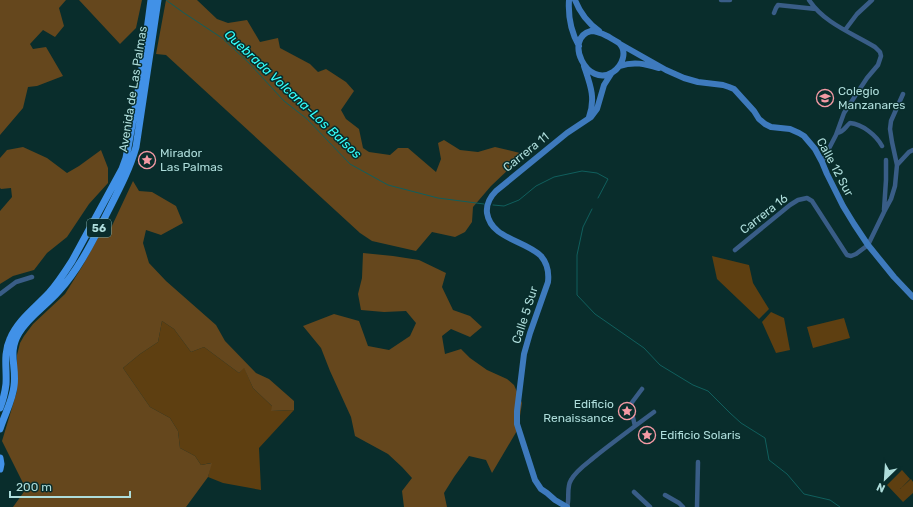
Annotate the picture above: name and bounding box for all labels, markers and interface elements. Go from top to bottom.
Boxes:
street label: Avenida de Las Palmas [116,25,150,153]
water label: Quebrada Volcana-Los Balsos [221,26,365,162]
place label: Colegio Manzanares [838,84,905,112]
school or university icon: Colegio Manzanares [815,88,835,108]
street label: Carrera 11 [500,129,552,175]
street label: Calle 12 Sur [814,135,857,199]
place label: Mirador Las Palmas [160,146,223,174]
place icon: Mirador Las Palmas [137,150,157,170]
street label: Carrera 16 [737,191,791,237]
road number: 56 [87,219,111,237]
street label: Calle 5 Sur [509,284,541,345]
place label: Edificio Renaissance [543,397,614,425]
place icon: Edificio Renaissance [617,401,637,421]
place icon: Edificio Solaris [637,425,657,445]
place label: Edificio Solaris [660,428,741,442]
north arrow [865,459,905,499]
scale bar [10,473,130,499]
text: 200 m [16,480,52,494]
text: N [875,480,887,495]

